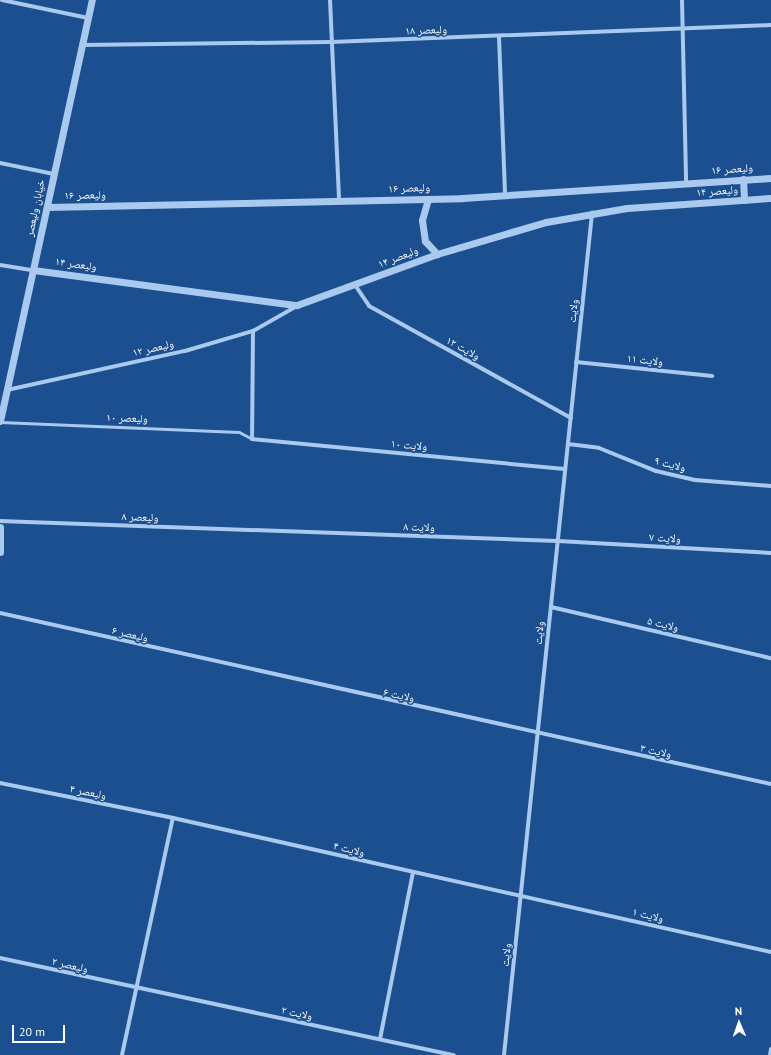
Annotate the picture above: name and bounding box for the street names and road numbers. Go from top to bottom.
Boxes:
street label: ولیعصر ۱۸ [405,23,447,37]
street label: ولیعصر ۱۶ [711,161,753,177]
street label: خیابان ولیعصر [23,178,47,238]
street label: ولیعصر ۱۶ [388,181,430,195]
street label: ولیعصر ۱۴ [696,183,738,199]
street label: ولیعصر ۱۶ [64,188,106,202]
street label: ولیعصر ۱۴ [376,243,420,271]
street label: ولیعصر ۱۴ [54,255,98,273]
street label: ولایت [565,299,581,323]
street label: ولایت ۱۲ [444,333,482,363]
street label: ولیعصر ۱۲ [131,337,175,359]
street label: ولایت ۱۱ [626,352,664,368]
street label: ولیعصر ۱۰ [106,411,148,425]
street label: ولایت ۱۰ [390,437,428,453]
street label: ولایت ۹ [653,454,687,474]
street label: ولیعصر ۸ [121,510,159,524]
street label: ولایت ۸ [403,520,435,534]
street label: ولایت ۷ [649,531,681,545]
street label: ولایت ۵ [646,614,680,634]
street label: ولایت [531,621,547,645]
street label: ولیعصر ۶ [111,623,149,645]
street label: ولایت ۶ [382,685,416,705]
street label: ولایت ۳ [639,741,673,761]
street label: ولیعصر ۴ [69,782,107,802]
street label: ولایت ۴ [332,839,366,859]
street label: ولایت ۱ [631,905,665,925]
street label: ولایت [498,943,514,967]
street label: ولیعصر ۲ [51,954,89,976]
street label: ولایت ۲ [280,1003,314,1023]

